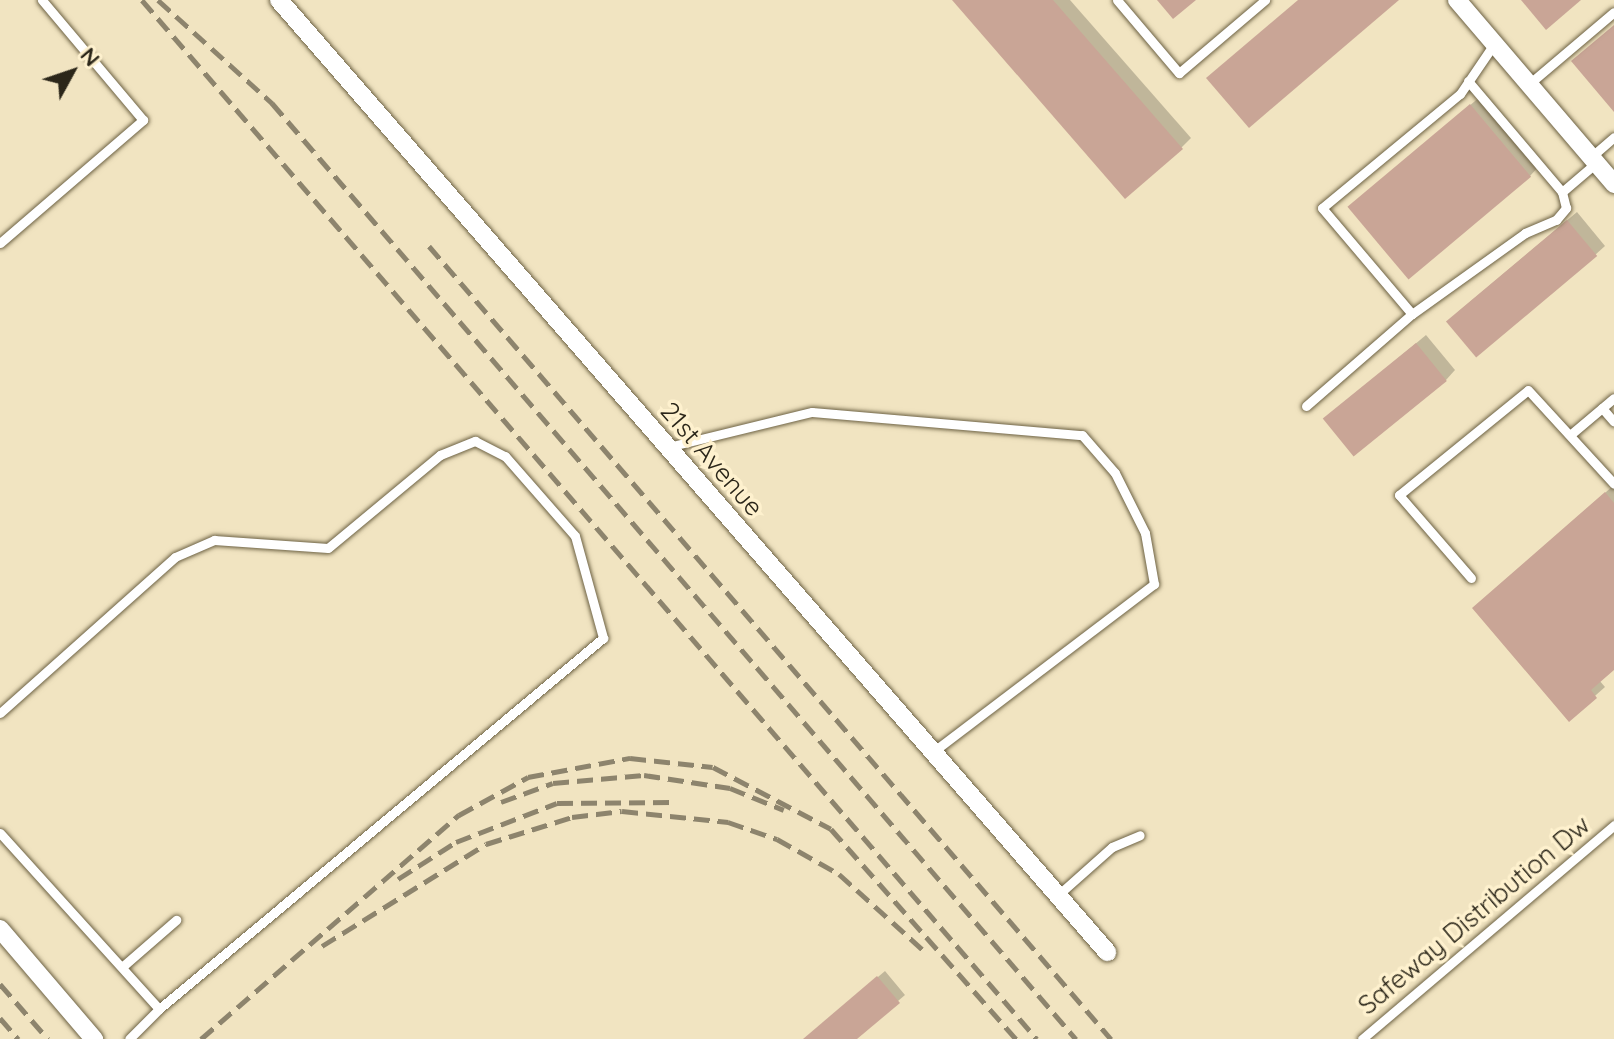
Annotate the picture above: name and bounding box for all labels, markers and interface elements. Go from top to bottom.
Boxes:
north arrow [32,32,112,112]
text: N [74,41,106,72]
street label: 21st Avenue [654,396,770,522]
street label: Safeway Distribution Dw [1352,809,1596,1021]

